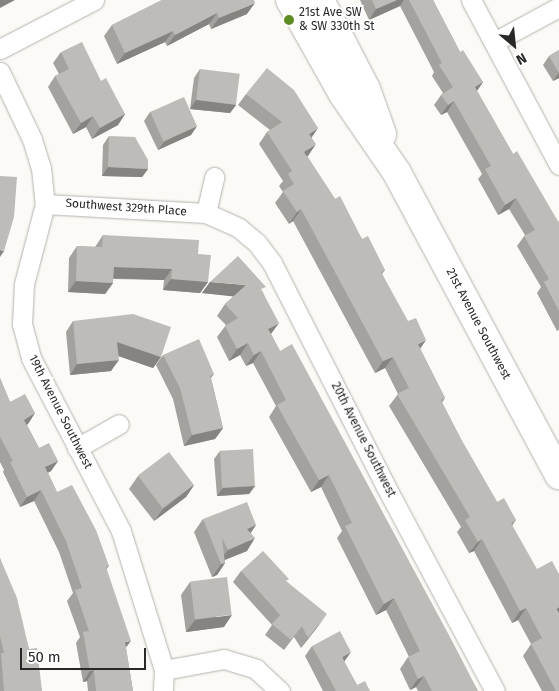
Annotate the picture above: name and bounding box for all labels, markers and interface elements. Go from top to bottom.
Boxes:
place label: 21st Ave SW & SW 330th St [299,6,375,34]
marker: 21st Ave SW & SW 330th St [283,14,295,26]
north arrow [489,20,539,70]
text: N [513,49,529,68]
street label: Southwest 329th Place [65,197,187,219]
street label: 21st Avenue Southwest [443,266,513,382]
street label: 19th Avenue Southwest [25,353,95,471]
street label: 20th Avenue Southwest [328,380,398,500]
scale bar [22,638,149,670]
text: 50 m [28,648,61,666]

